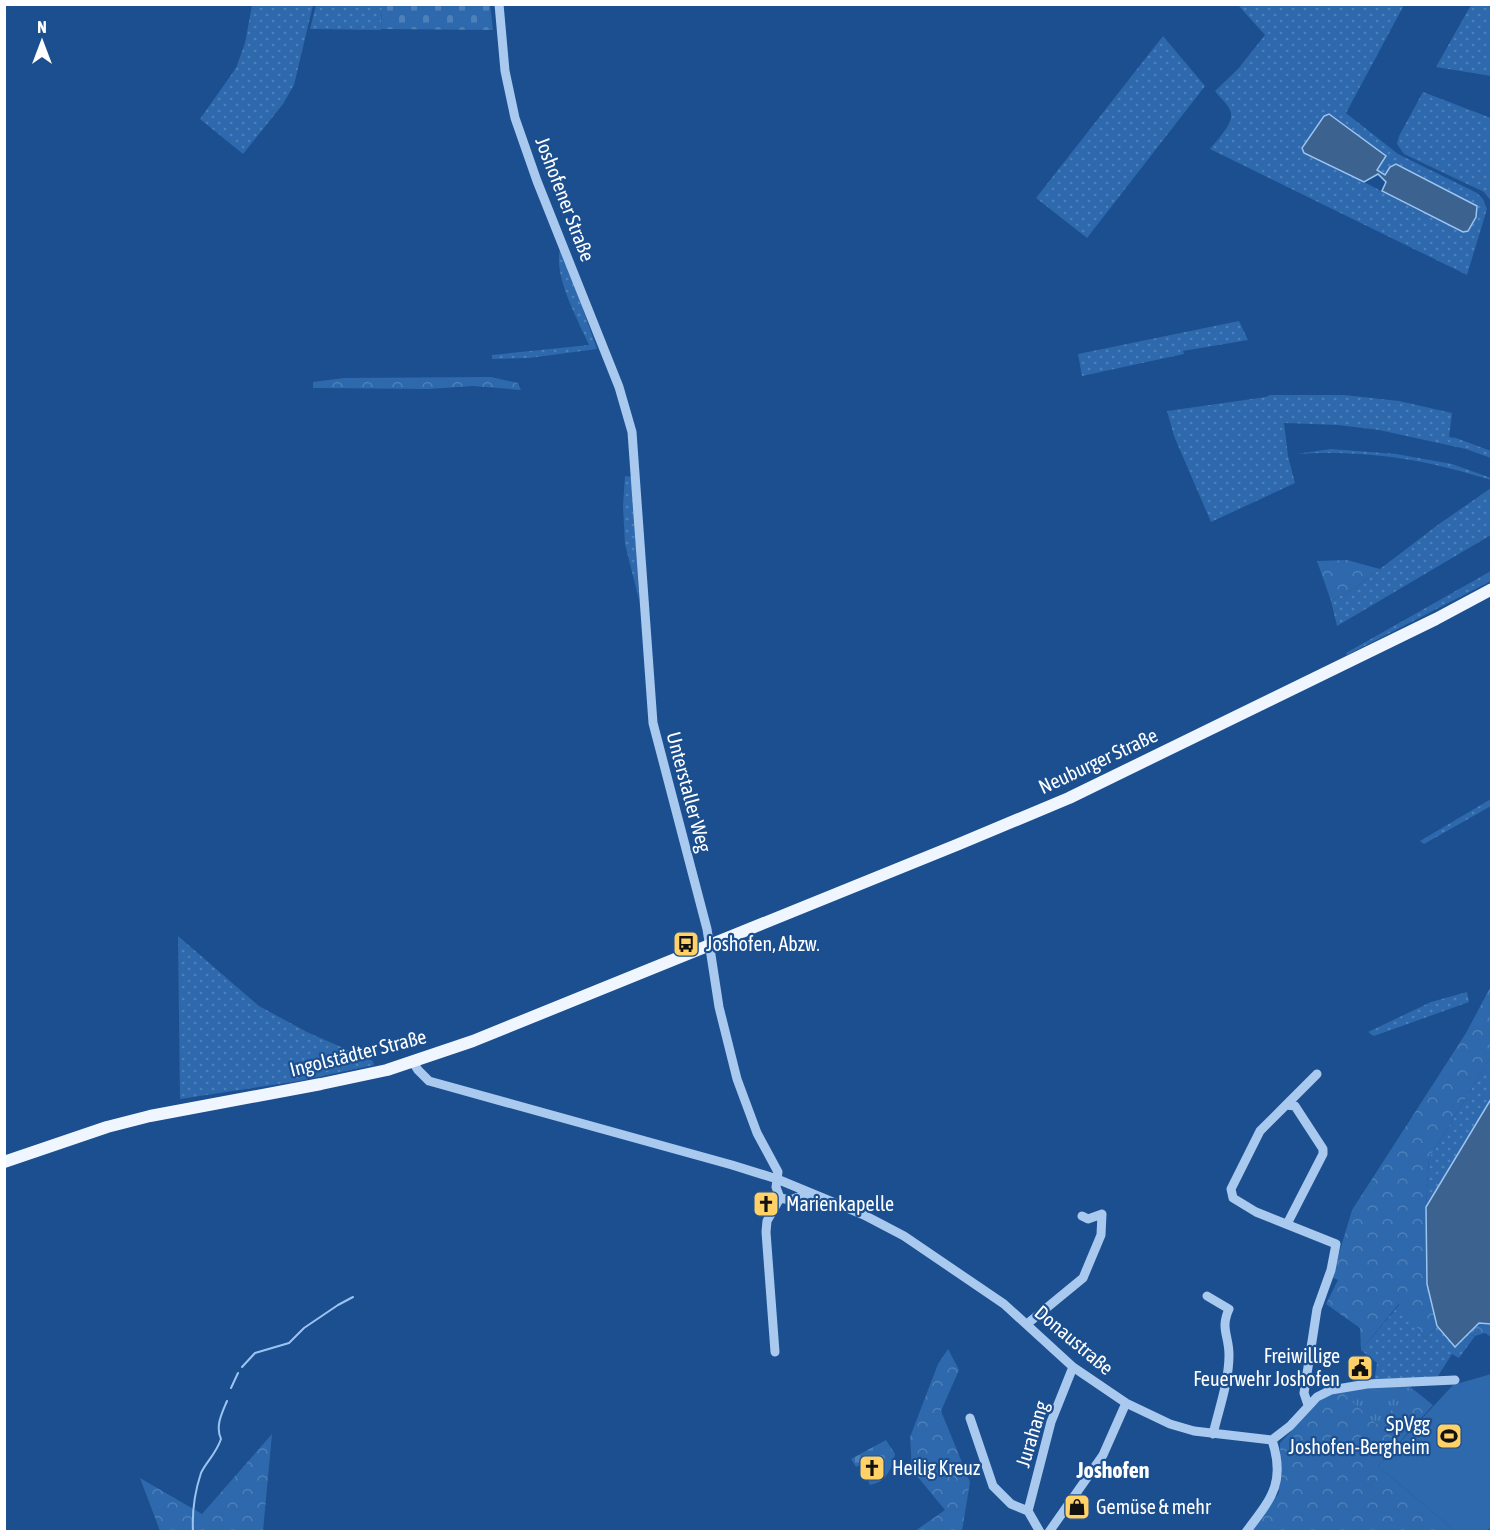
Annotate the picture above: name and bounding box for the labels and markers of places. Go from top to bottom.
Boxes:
bus stop icon: Joshofen, Abzw. [671,929,701,959]
place label: Joshofen, Abzw. [706,932,820,955]
church icon: Marienkapelle [751,1189,781,1219]
place label: Marienkapelle [786,1192,894,1215]
place label: Freiwillige Feuerwehr Joshofen [1193,1344,1340,1390]
public building icon: Freiwillige Feuerwehr Joshofen [1345,1353,1375,1383]
place label: SpVgg Joshofen-Bergheim [1289,1412,1430,1458]
sports icon: SpVgg Joshofen-Bergheim [1434,1421,1464,1451]
church icon: Heilig Kreuz [857,1453,887,1483]
place label: Heilig Kreuz [892,1456,980,1479]
shop icon: Gemüse & mehr [1062,1492,1092,1522]
place label: Gemüse & mehr [1096,1495,1212,1518]

